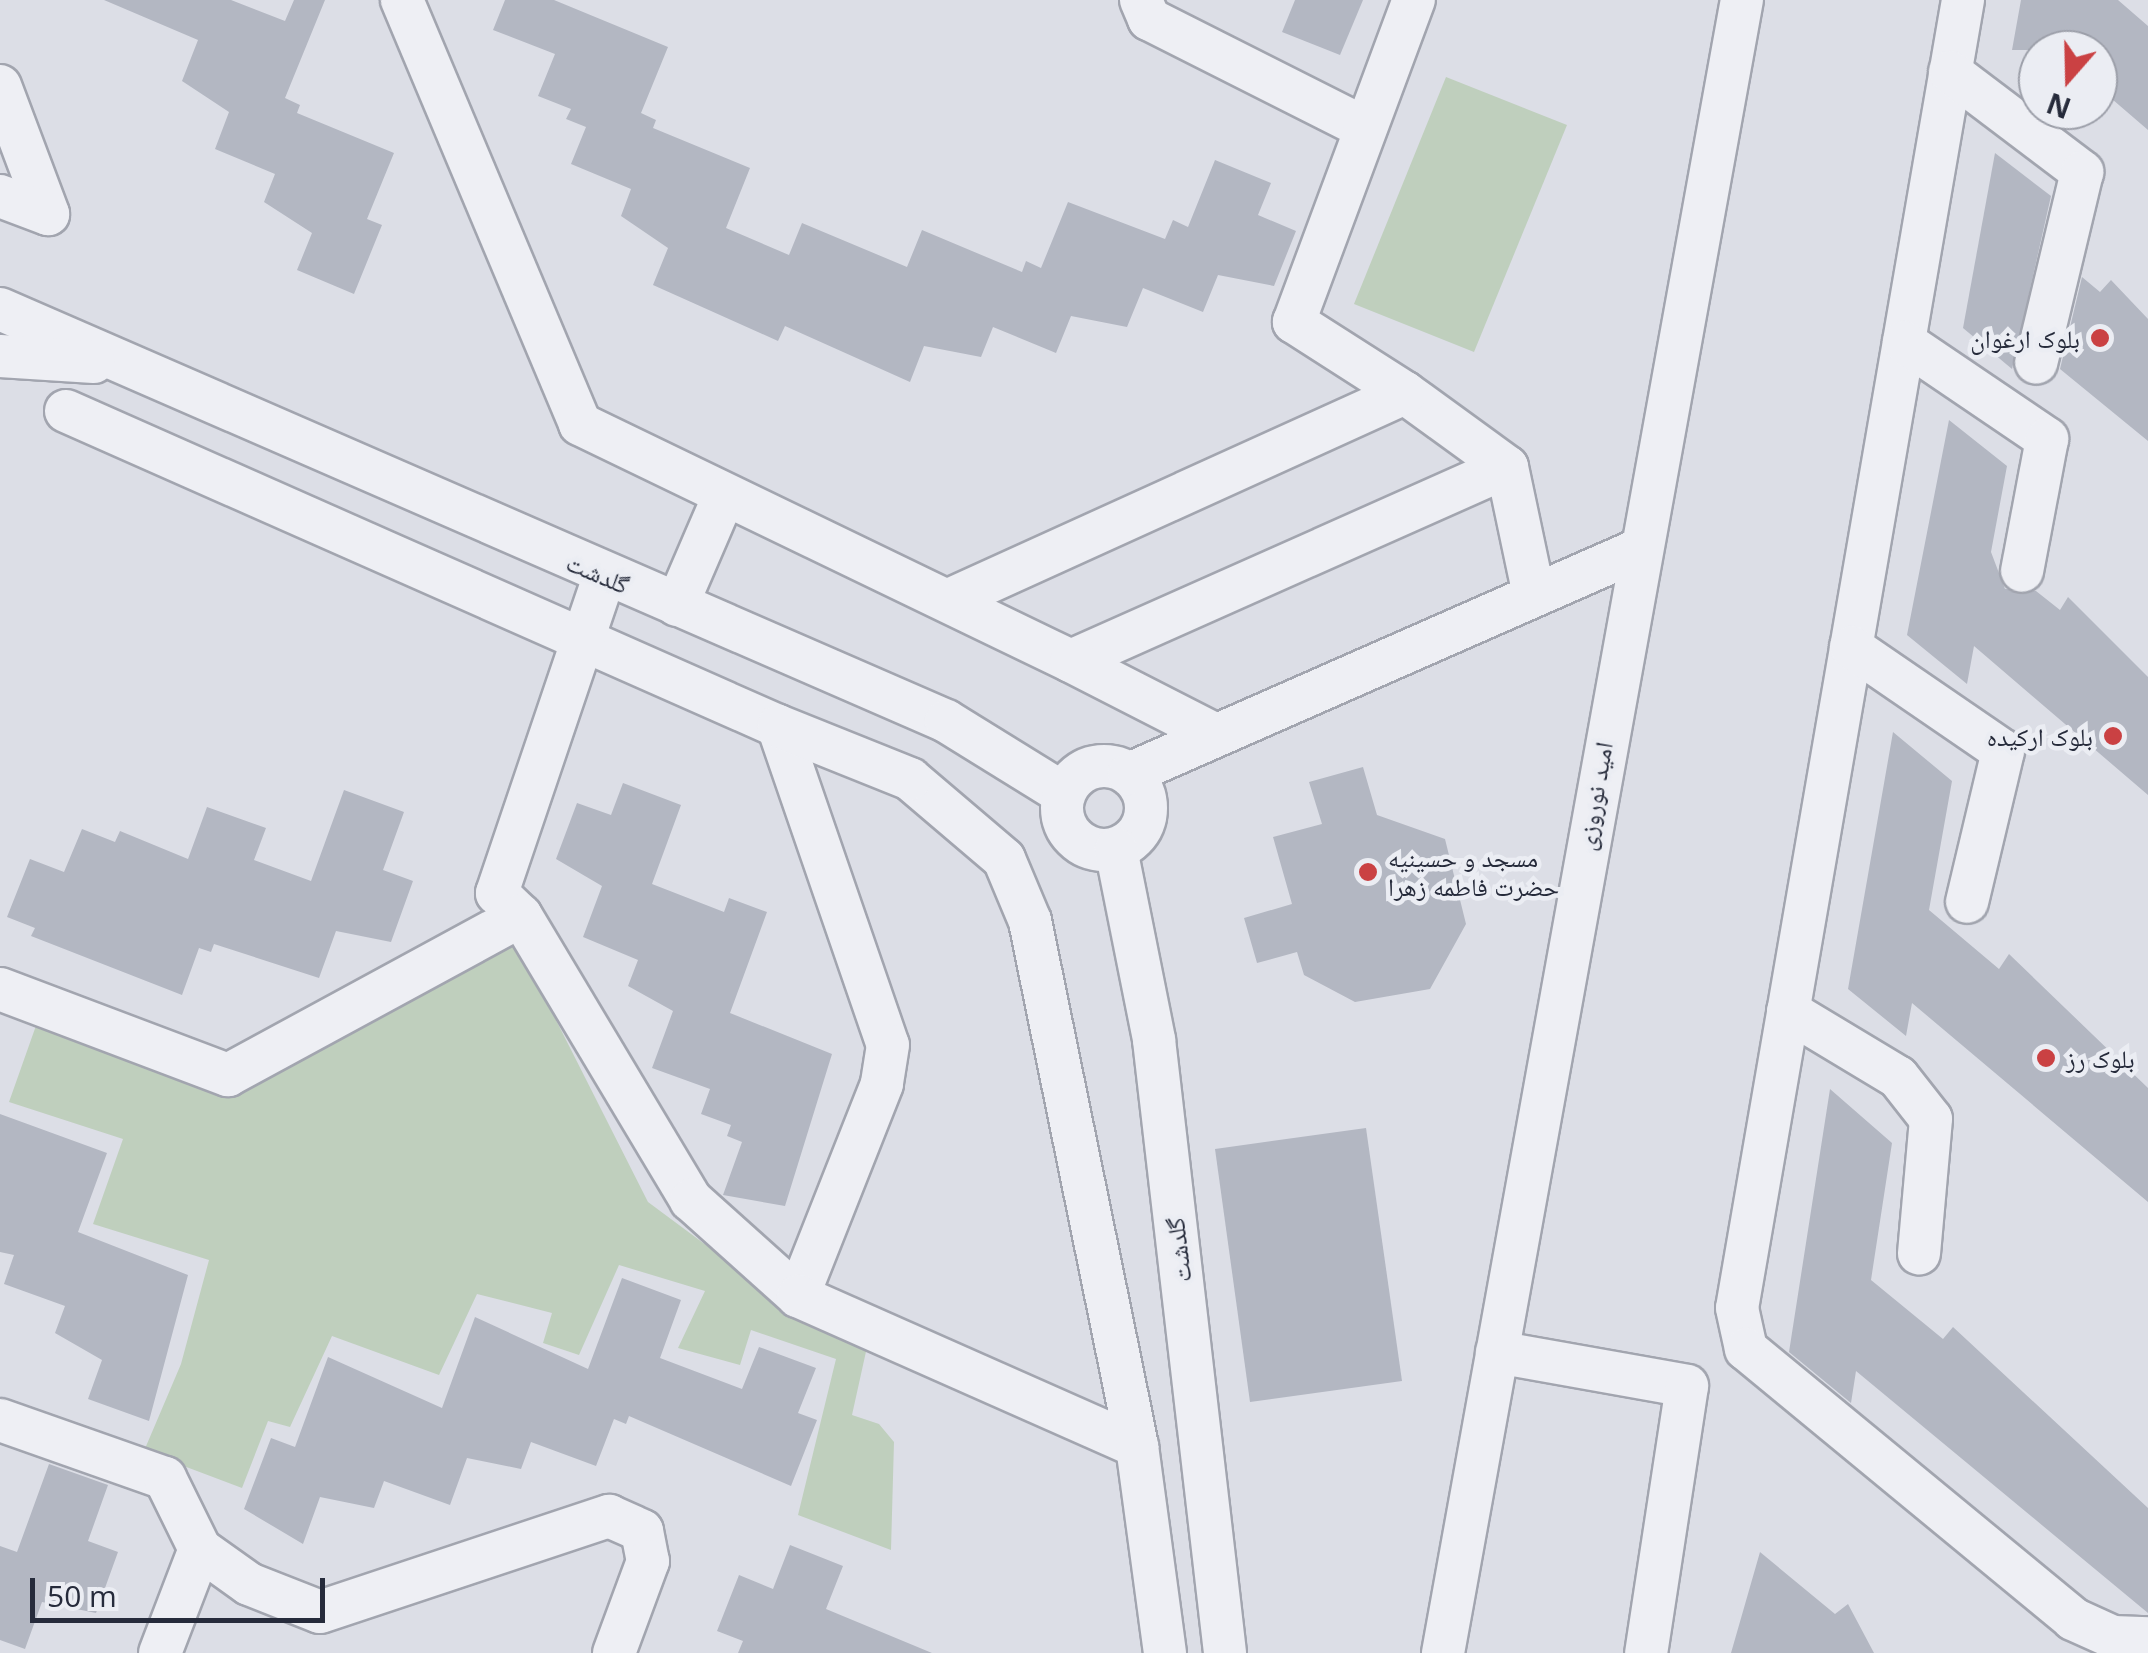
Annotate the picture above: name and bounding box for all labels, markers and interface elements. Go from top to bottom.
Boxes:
north arrow [2018,30,2118,130]
text: N [2041,85,2076,128]
place label: بلوک ارغوان [1970,323,2080,353]
marker: بلوک ارغوان [2089,327,2111,349]
street label: گلدشت [562,546,634,600]
place label: بلوک ارکیده [1987,721,2093,751]
marker: بلوک ارکیده [2102,725,2124,747]
street label: امید نوروزی [1570,739,1618,853]
place label: مسجد و حسینیه حضرت فاطمه زهرا [1388,843,1559,902]
marker: مسجد و حسینیه حضرت فاطمه زهرا [1357,861,1379,883]
place label: بلوک رز [2066,1043,2135,1073]
marker: بلوک رز [2035,1047,2057,1069]
street label: گلدشت [1159,1216,1197,1284]
scale bar [35,1558,330,1620]
text: 50 m [47,1575,117,1616]

